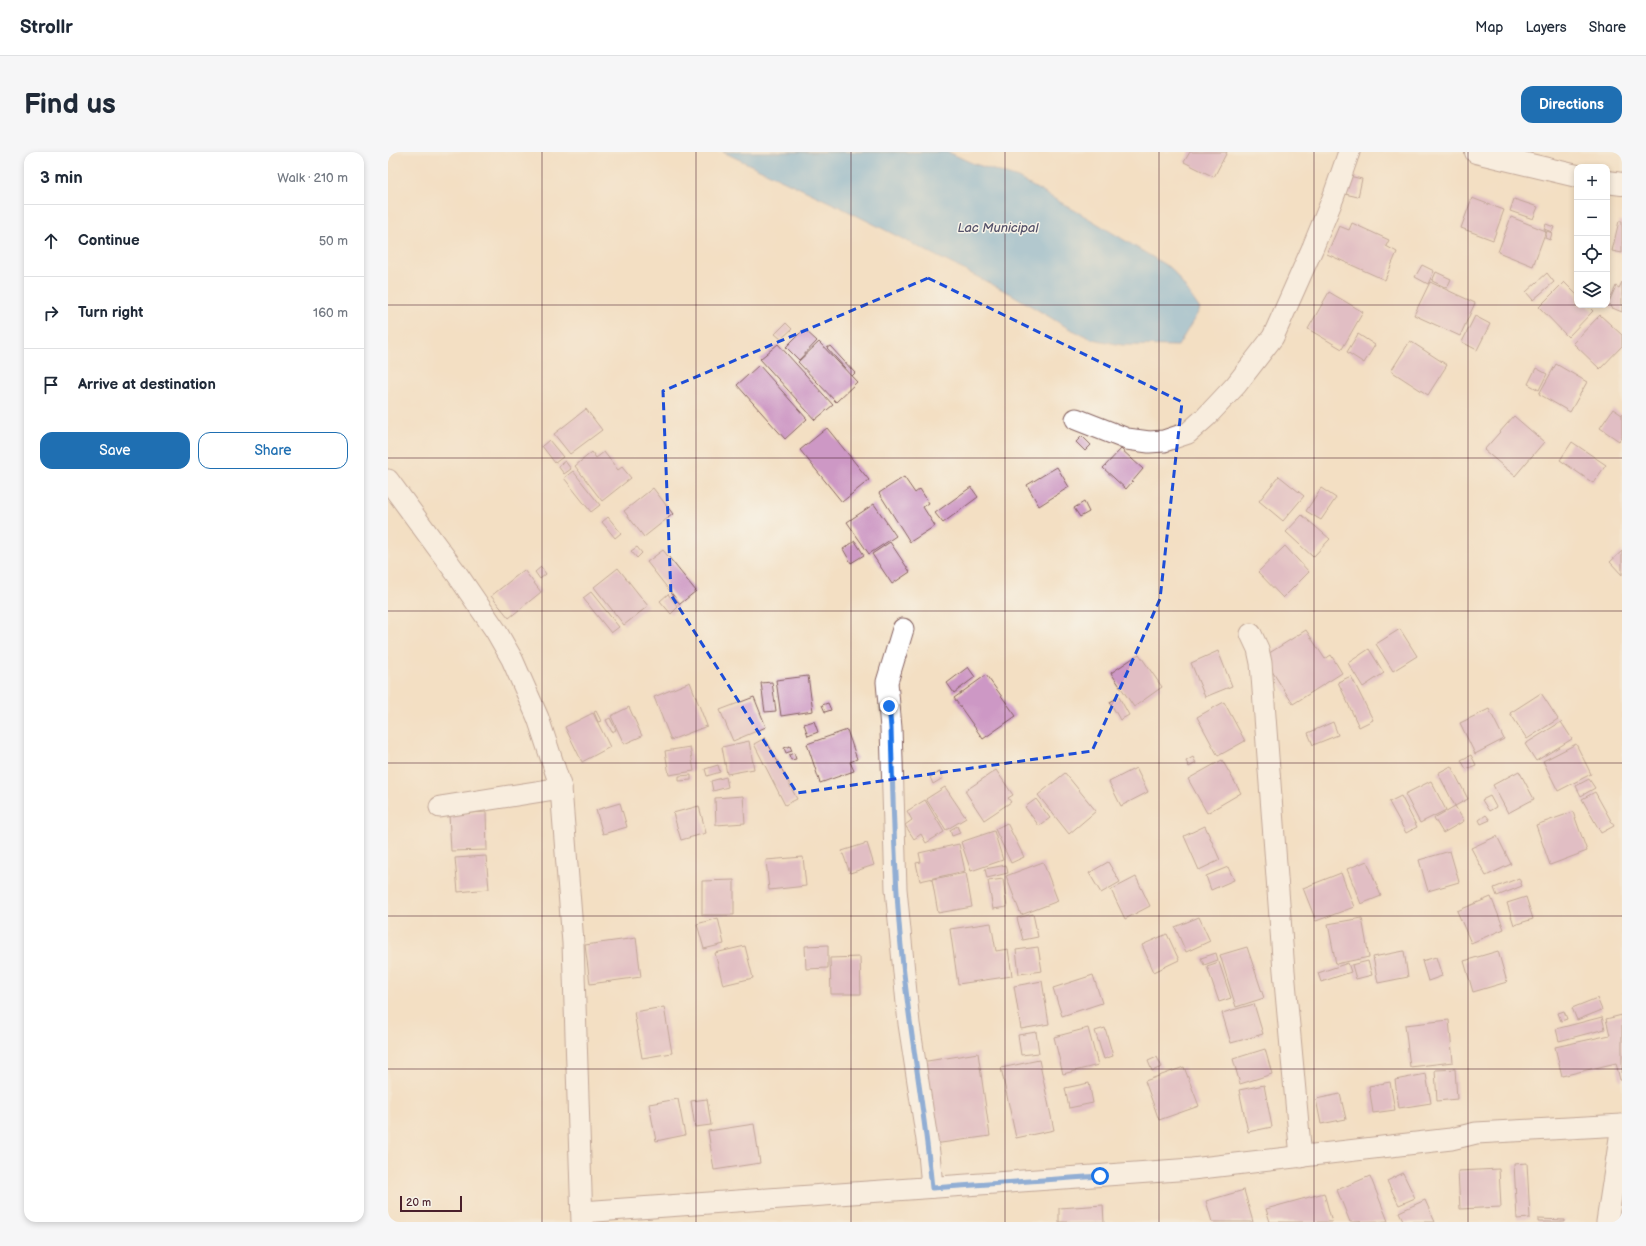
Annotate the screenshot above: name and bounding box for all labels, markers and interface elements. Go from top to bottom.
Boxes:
text: Strollr [20,16,73,39]
text: Map [1475,19,1503,36]
text: Layers [1525,19,1567,36]
text: Share [1589,19,1626,36]
button: Directions [1521,86,1622,123]
text: Find us [24,88,116,121]
map controls [1574,164,1610,308]
button: + [1574,164,1610,200]
text: 3 min [40,168,83,188]
text: Walk · 210 m [277,170,348,186]
button: − [1574,200,1610,236]
water label: Lac Municipal [958,220,1039,236]
icon: ahead [40,230,62,252]
text: Continue [78,231,140,250]
text: 50 m [319,233,348,249]
button: locate [1574,236,1610,272]
button: layers [1574,272,1610,308]
icon: right [40,302,62,324]
text: Turn right [78,303,143,322]
text: 160 m [313,305,348,321]
icon: arrive [40,374,62,396]
text: Arrive at destination [78,375,216,394]
button: Save [40,432,190,469]
button: Share [198,432,348,469]
route end [880,697,898,715]
route start [1091,1167,1109,1185]
scale bar [400,1194,462,1213]
text: 20 m [406,1196,431,1209]

